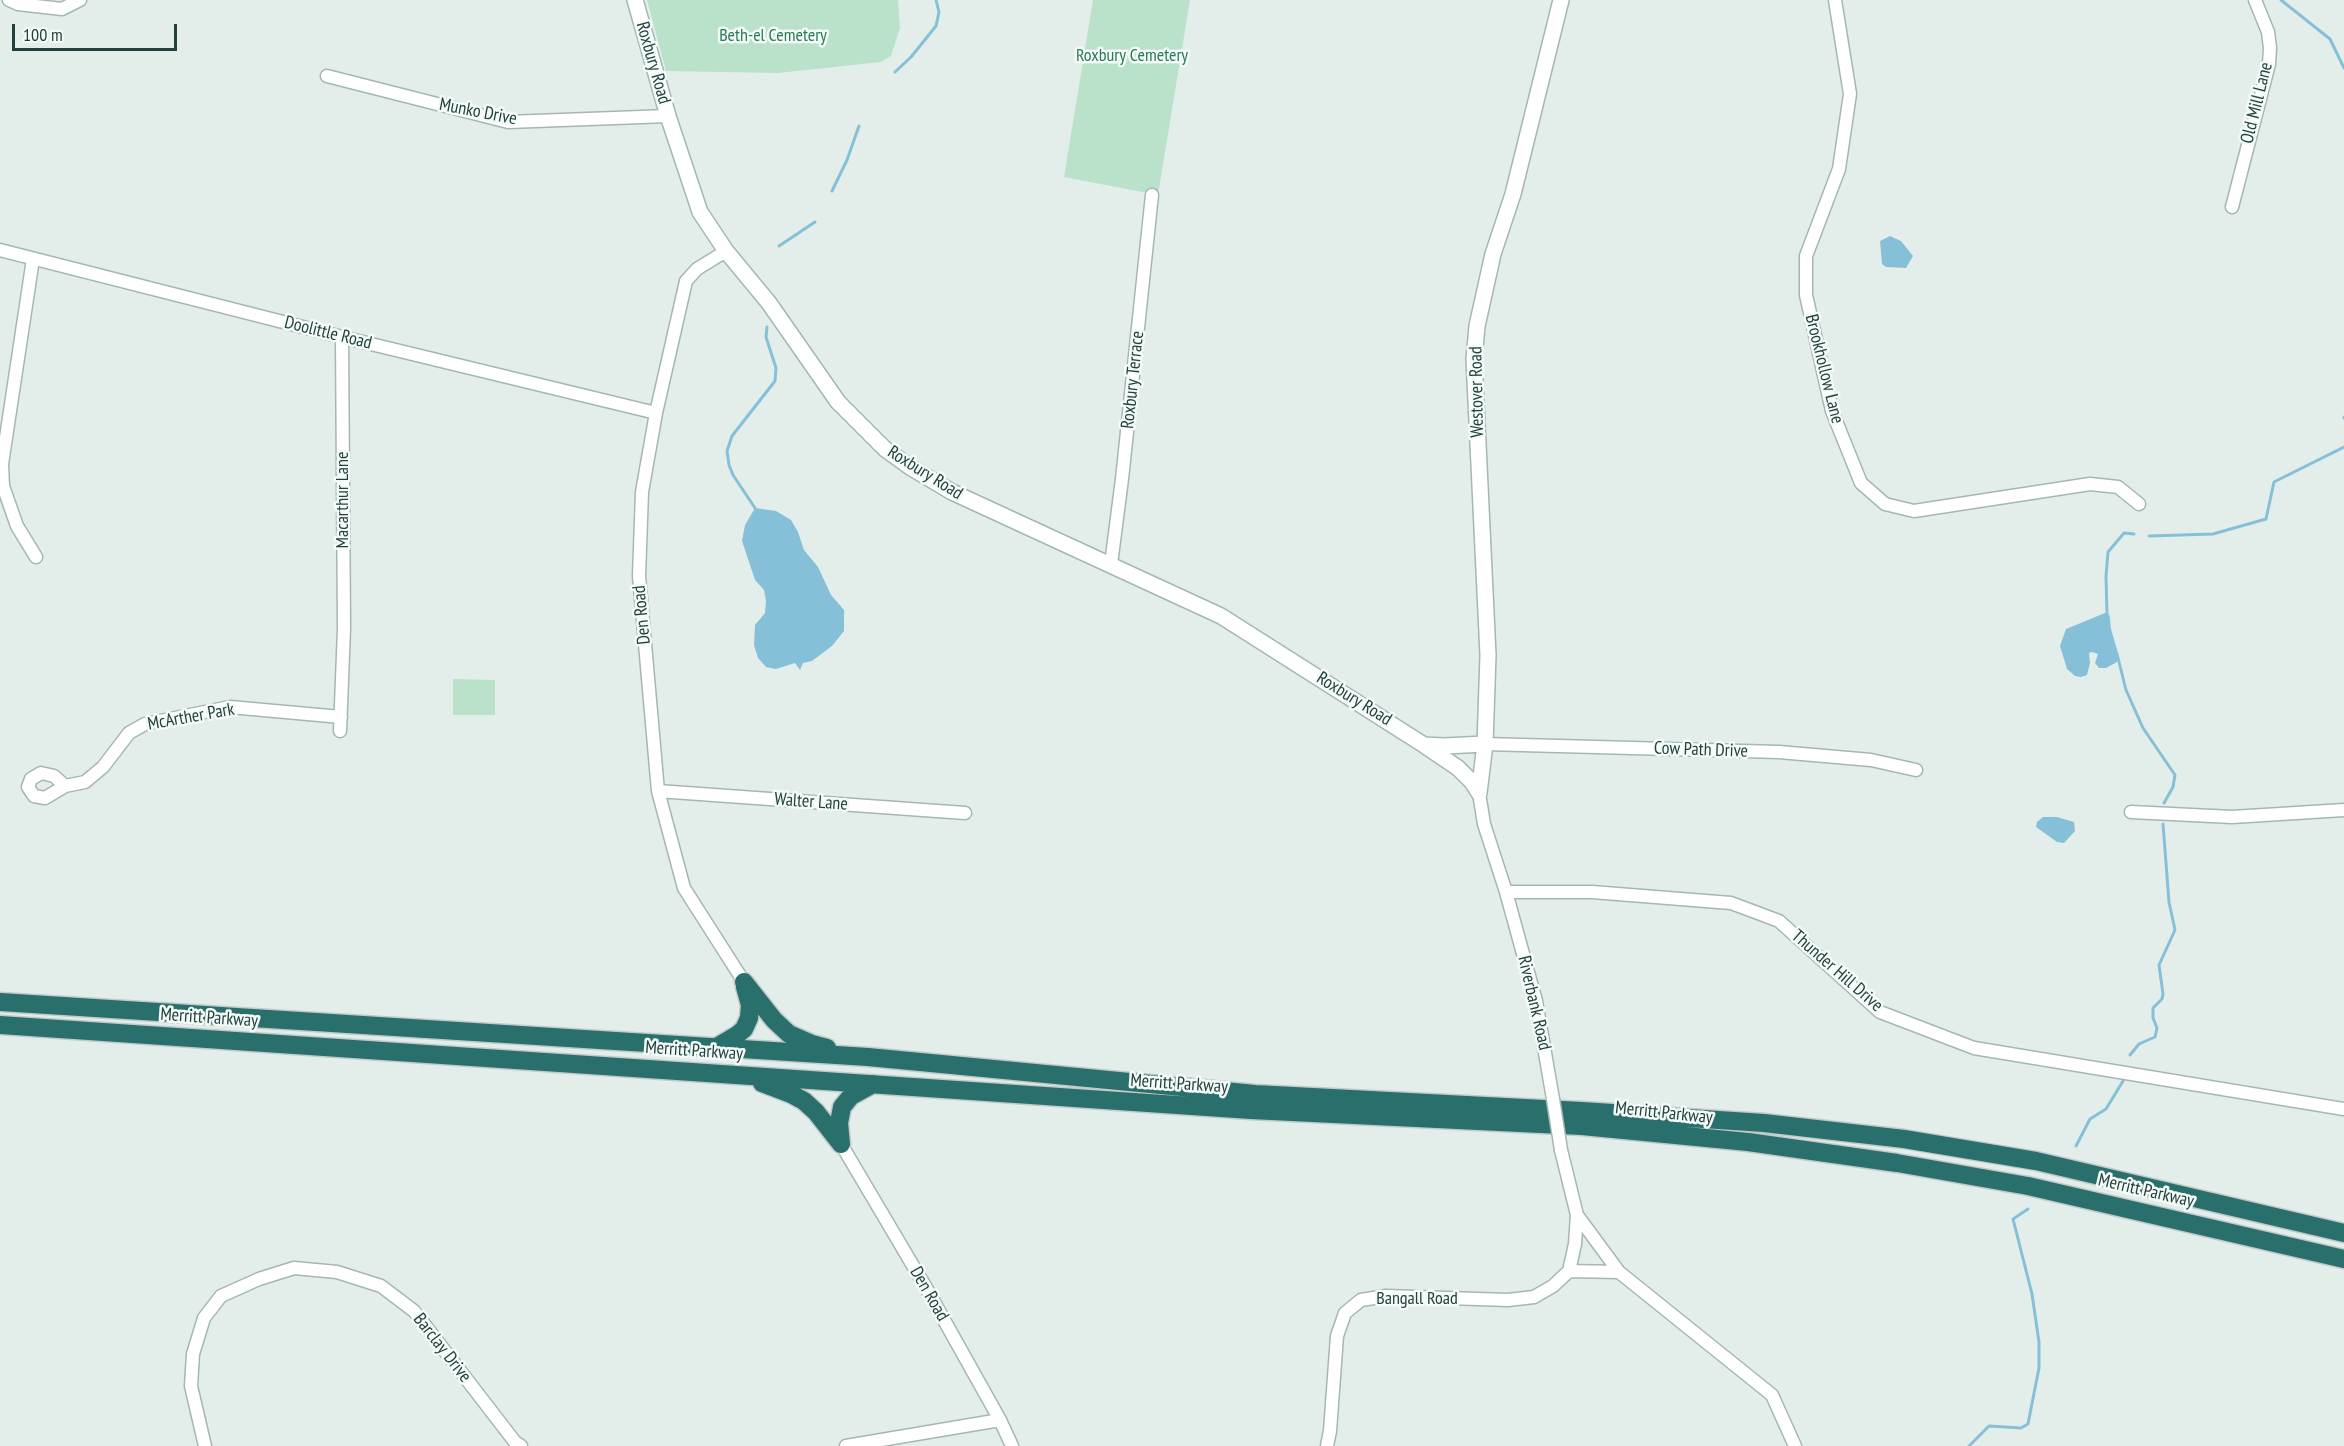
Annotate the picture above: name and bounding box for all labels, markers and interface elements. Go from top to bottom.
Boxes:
scale bar [15,12,180,50]
street label: Roxbury Road [631,19,675,107]
text: 100 m [23,23,63,46]
park label: Beth-el Cemetery [719,25,827,47]
park label: Roxbury Cemetery [1076,45,1188,67]
street label: Old Mill Lane [2236,60,2278,146]
street label: Munko Drive [438,94,518,130]
street label: Doolittle Road [282,312,374,354]
street label: Brookhollow Lane [1800,312,1848,426]
street label: Roxbury Terrace [1117,330,1149,430]
street label: Westover Road [1465,346,1489,438]
street label: Roxbury Road [883,441,967,505]
street label: Macarthur Lane [332,452,354,548]
street label: Den Road [629,585,655,645]
street label: Roxbury Road [1312,667,1396,731]
street label: McArther Park [146,699,236,735]
street label: Cow Path Drive [1654,738,1748,762]
street label: Walter Lane [774,789,848,815]
street label: Thunder Hill Drive [1787,925,1887,1017]
street label: Riverbank Road [1513,954,1555,1052]
street label: Merritt Parkway [160,1004,258,1032]
street label: Merritt Parkway [645,1037,743,1065]
street label: Merritt Parkway [1130,1070,1228,1098]
street label: Merritt Parkway [1614,1097,1714,1129]
street label: Merritt Parkway [2096,1169,2196,1213]
street label: Den Road [905,1263,953,1325]
street label: Bangall Road [1376,1288,1458,1310]
street label: Barclay Drive [408,1309,476,1387]

